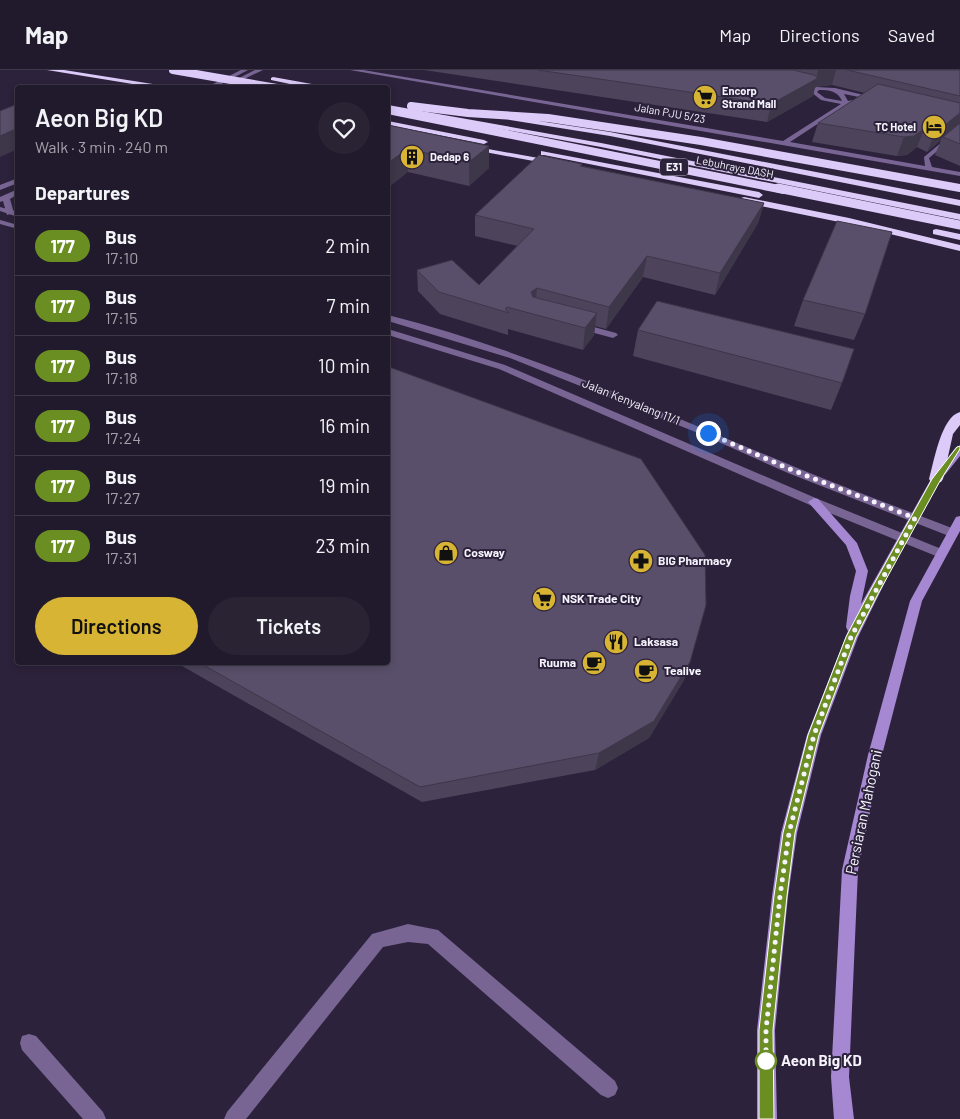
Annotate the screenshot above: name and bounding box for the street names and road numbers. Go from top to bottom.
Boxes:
street label: Jalan PJU 5/23 [634,100,707,125]
street label: Lebuhraya DASH [695,153,775,180]
road number: E31 [660,158,688,175]
street label: Jalan Kenyalang 11/1 [581,375,682,427]
street label: Persiaran Mahogani [841,748,885,876]

